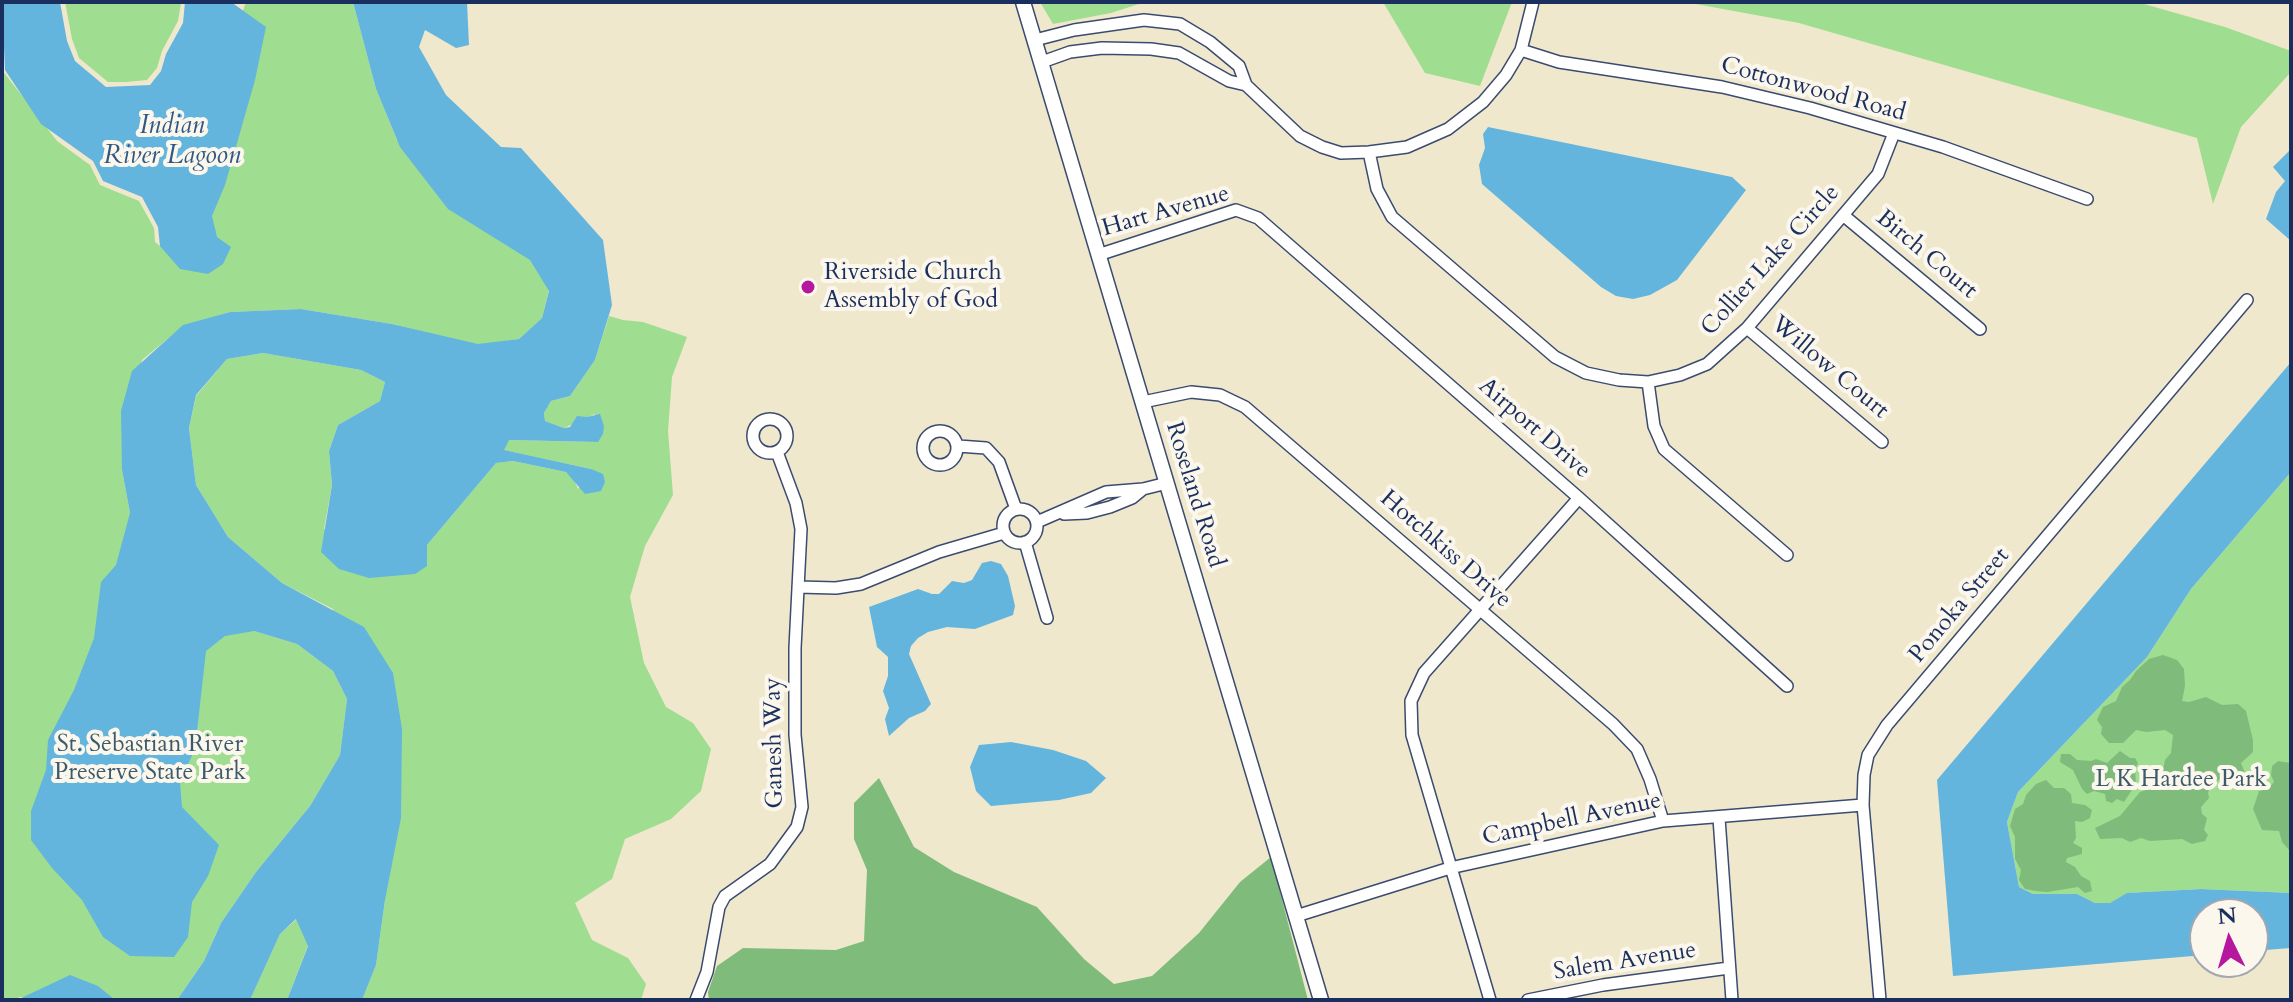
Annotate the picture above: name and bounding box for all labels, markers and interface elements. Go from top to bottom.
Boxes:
street label: Cottonwood Road [1717,51,1909,129]
water label: Indian River Lagoon [103,111,241,172]
street label: Hart Avenue [1099,180,1233,244]
street label: Collier Lake Circle [1696,180,1846,342]
street label: Birch Court [1870,204,1982,306]
place label: Riverside Church Assembly of God [824,259,1002,315]
marker: Riverside Church Assembly of God [799,278,817,296]
street label: Willow Court [1764,310,1894,426]
street label: Airport Drive [1472,372,1596,486]
street label: Roseland Road [1158,419,1230,571]
street label: Hotchkiss Drive [1373,485,1517,615]
street label: Ponoka Street [1904,543,2016,669]
street label: Ganesh Way [759,677,791,809]
park label: St. Sebastian River Preserve State Park [54,731,246,787]
park label: L K Hardee Park [2095,766,2267,794]
street label: Campbell Avenue [1480,787,1664,853]
north arrow [2189,898,2269,978]
text: N [2216,900,2238,932]
street label: Salem Avenue [1552,937,1698,987]

